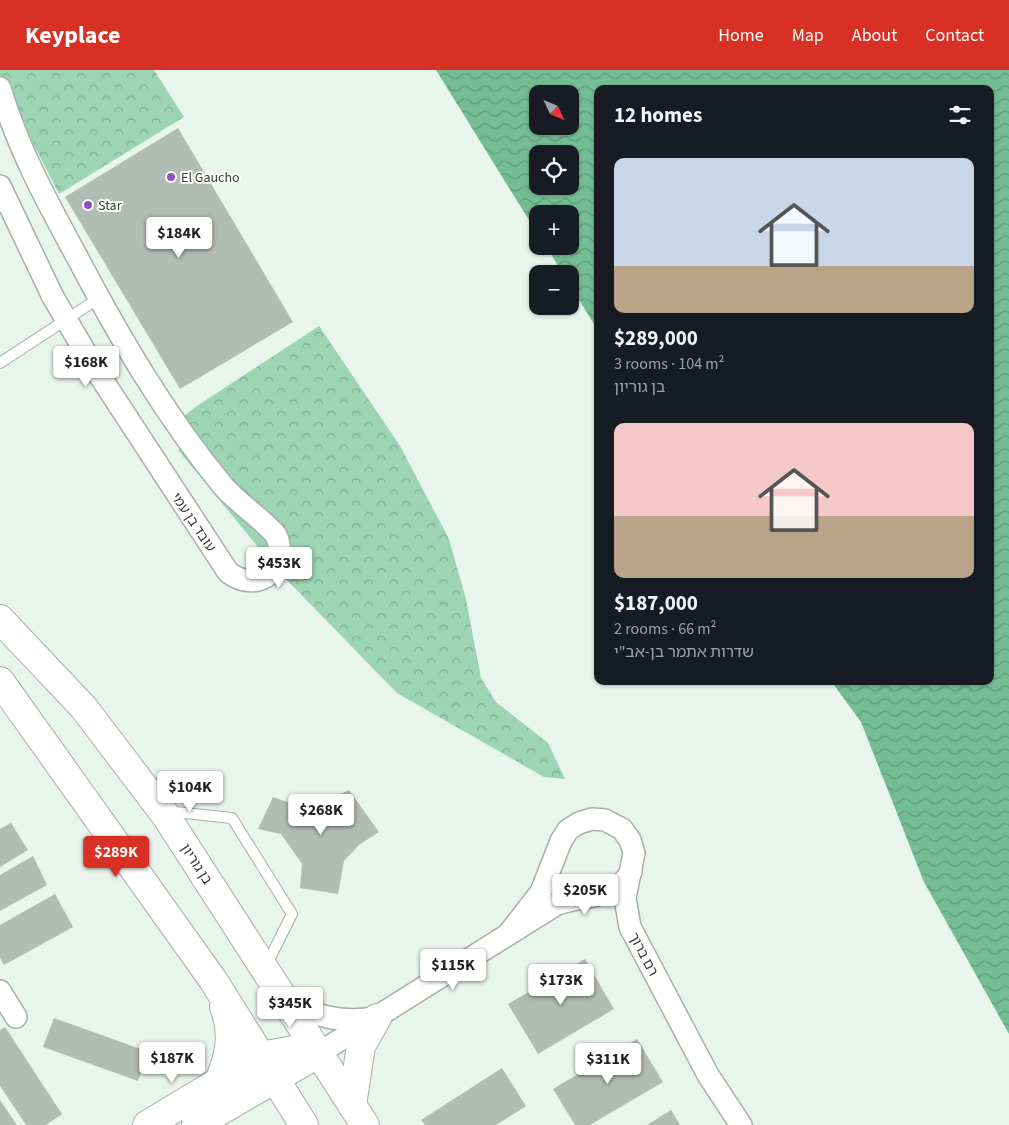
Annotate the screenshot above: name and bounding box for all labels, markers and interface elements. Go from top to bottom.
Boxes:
text: Keyplace [25,18,120,53]
text: Home [718,23,764,48]
text: Map [792,23,824,48]
text: About [852,23,897,48]
text: Contact [925,23,984,48]
north arrow [529,85,579,135]
map controls [529,85,579,315]
text: 12 homes [614,100,702,130]
icon: filters [946,101,974,129]
button: locate [529,145,579,195]
place label: El Gaucho [181,168,240,188]
marker: El Gaucho [165,171,177,183]
icon: home [749,190,839,280]
place label: Star [98,196,122,216]
marker: Star [82,199,94,211]
button: + [529,205,579,255]
pin: $184K [144,216,214,259]
text: $184K [157,222,201,244]
button: − [529,265,579,315]
text: $289,000 [614,323,698,353]
pin: $168K [51,346,121,388]
text: $168K [64,351,108,373]
text: 3 rooms · 104 m² [614,353,724,375]
text: בן גוריון [614,376,665,398]
icon: home [749,455,839,545]
street label: עובד בן עמי [166,489,220,556]
pin: $453K [244,546,314,589]
text: $453K [257,552,301,574]
text: $187,000 [614,588,698,618]
text: 2 rooms · 66 m² [614,618,716,640]
text: שדרות אתמר בן-אב"י [614,641,754,663]
pin: $104K [155,770,225,813]
text: $104K [168,776,212,798]
pin: $268K [286,794,356,836]
text: $268K [299,799,343,821]
pin: $289K [81,836,151,878]
street label: בן גוריון [176,840,217,889]
text: $289K [94,841,138,863]
pin: $205K [550,874,620,916]
text: $205K [563,879,607,901]
street label: רם ברוך [623,929,663,980]
pin: $115K [418,948,488,991]
text: $115K [431,954,475,976]
pin: $173K [526,964,596,1006]
text: $173K [539,969,583,991]
pin: $345K [255,986,325,1029]
text: $345K [268,992,312,1014]
pin: $187K [137,1042,207,1084]
pin: $311K [573,1042,643,1085]
text: $187K [150,1047,194,1069]
text: $311K [586,1048,630,1070]

